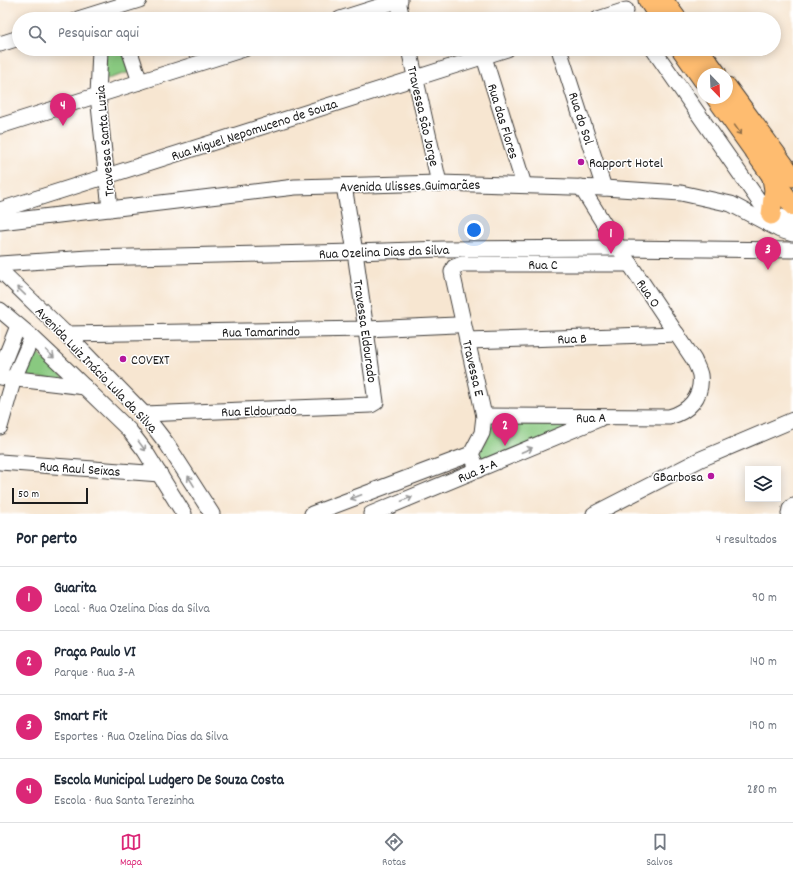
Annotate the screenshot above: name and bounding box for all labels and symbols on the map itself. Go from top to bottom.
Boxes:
street label: Travessa São Jorge [401,64,443,169]
north arrow [697,68,733,104]
street label: Rua das Flores [481,81,523,162]
street label: Travessa Santa Luzia [91,84,121,197]
street label: Rua do Sol [562,90,598,148]
pin: 4 [50,93,76,126]
street label: Rua Miguel Nepomuceno de Souza [169,94,341,167]
one-way arrow [734,124,742,135]
place label: Rapport Hotel [589,154,664,174]
marker: Rapport Hotel [576,157,586,167]
street label: Avenida Ulisses Guimarães [339,176,481,198]
your location [464,220,484,240]
pin: 1 [598,221,624,254]
pin: 3 [755,237,781,270]
street label: Rua Ozelina Dias da Silva [318,241,450,265]
street label: Rua C [528,256,558,276]
street label: Rua O [630,276,664,312]
street label: Travessa Eldourado [347,278,381,384]
one-way arrow [16,286,26,296]
street label: Avenida Luiz Inácio Lula da Silva [30,303,162,438]
street label: Rua Tamarindo [222,322,300,344]
street label: Rua B [557,329,587,351]
street label: Travessa E [456,338,488,399]
one-way arrow [45,350,56,359]
place label: COVEXT [131,351,170,371]
marker: COVEXT [118,354,128,364]
street label: Rua Eldourado [221,401,297,423]
street label: Rua A [576,409,607,429]
pin: 2 [492,413,518,446]
one-way arrow [138,441,146,452]
one-way arrow [520,445,532,453]
street label: Rua 3-A [455,454,501,489]
street label: Rua Raul Seixas [39,457,121,483]
place label: GBarbosa [653,468,703,488]
marker: GBarbosa [706,471,716,481]
one-way arrow [187,476,195,487]
scale bar [12,486,88,505]
one-way arrow [351,494,363,502]
one-way arrow [400,495,412,503]

